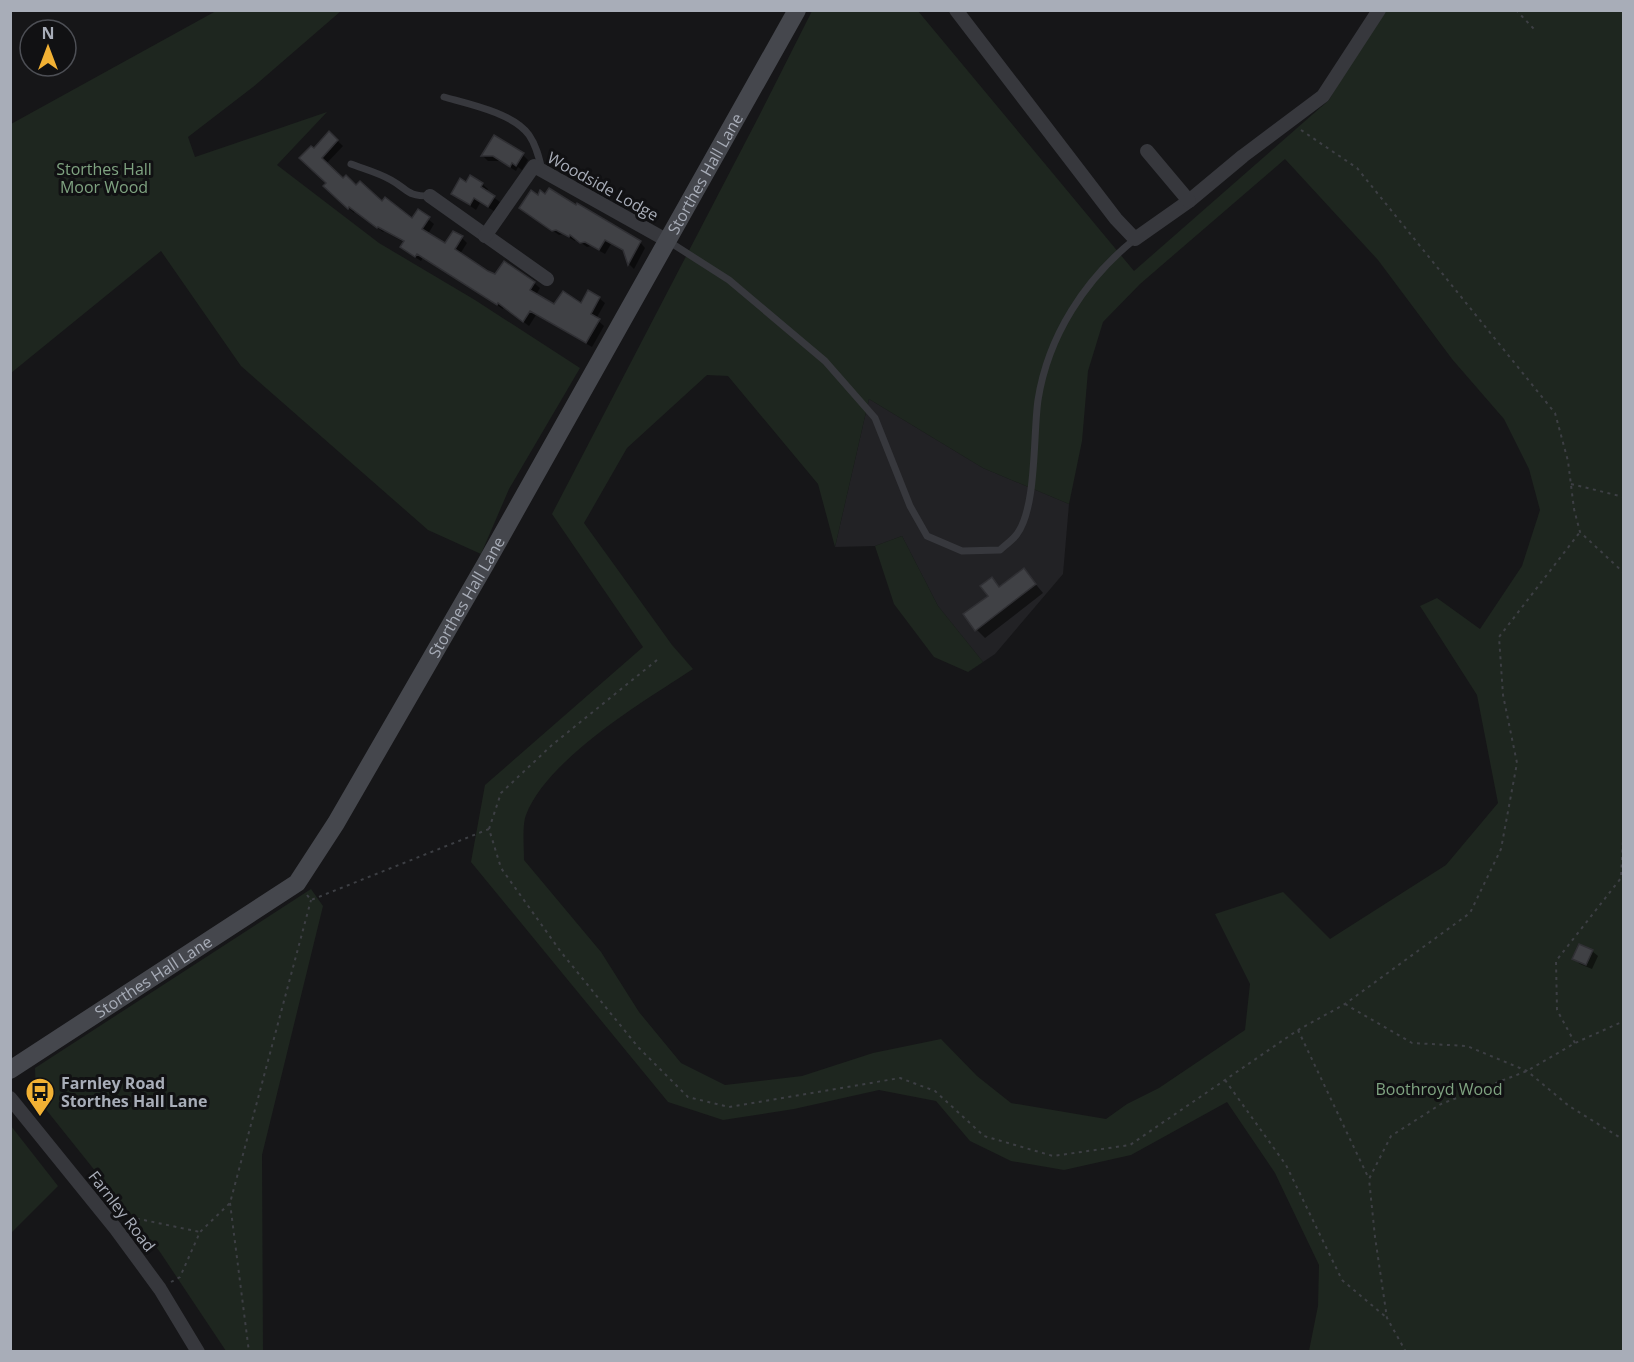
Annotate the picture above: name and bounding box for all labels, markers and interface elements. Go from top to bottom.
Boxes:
north arrow [18,18,78,78]
text: N [41,22,55,44]
street label: Storthes Hall Lane [662,109,748,238]
street label: Woodside Lodge [544,146,663,226]
park label: Storthes Hall Moor Wood [56,158,152,198]
street label: Storthes Hall Lane [423,533,510,661]
street label: Storthes Hall Lane [90,930,216,1023]
place label: Farnley Road Storthes Hall Lane [61,1072,207,1112]
bus stop icon: Farnley Road Storthes Hall Lane [24,1076,56,1118]
park label: Boothroyd Wood [1375,1078,1503,1100]
street label: Farnley Road [84,1166,160,1256]

